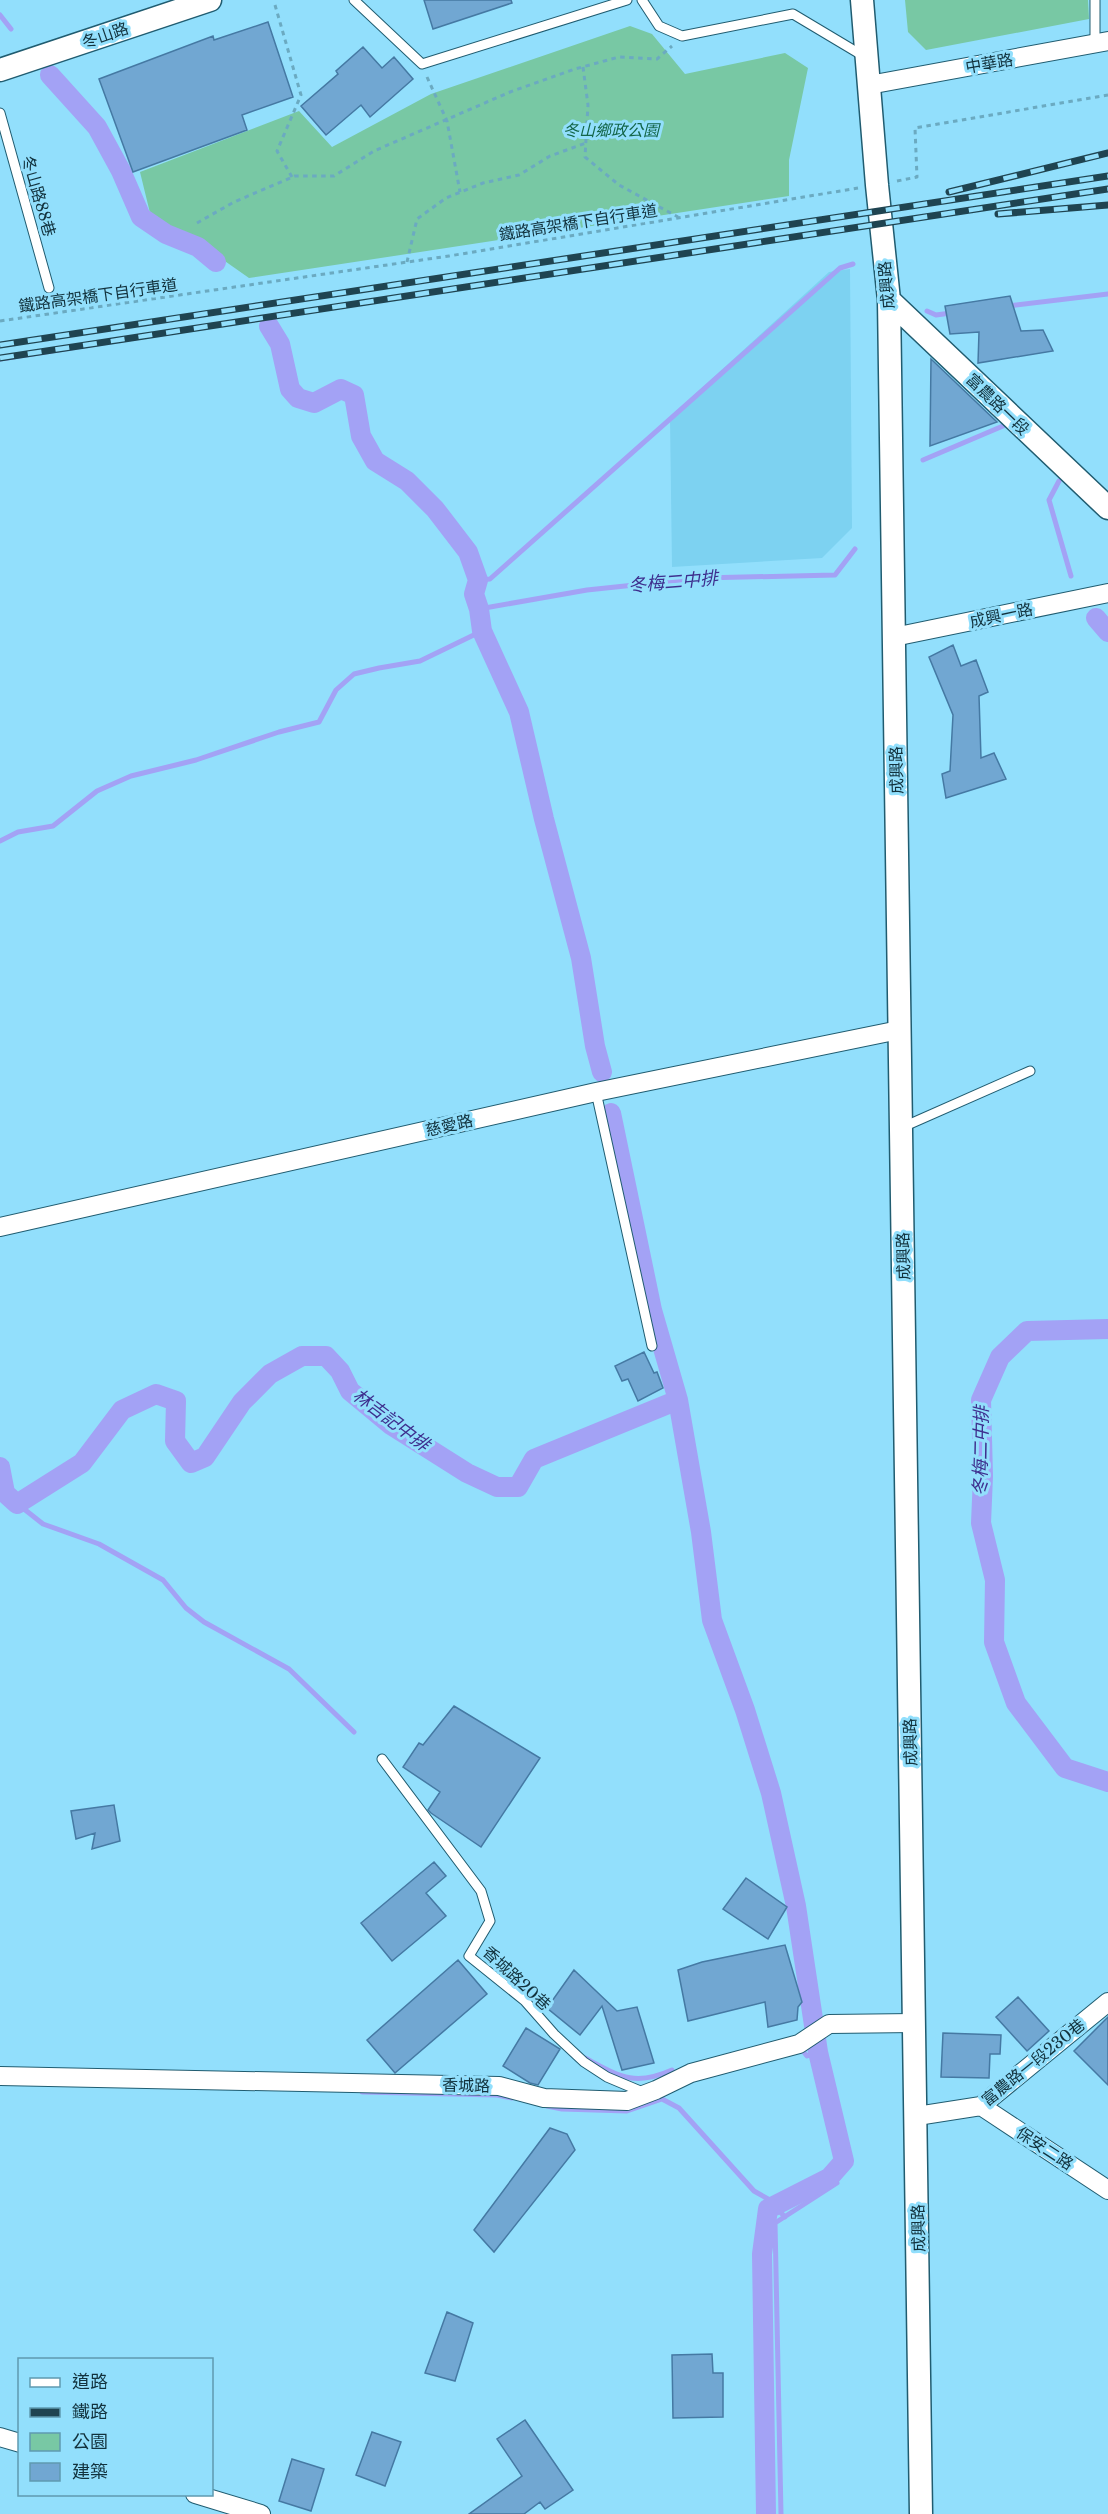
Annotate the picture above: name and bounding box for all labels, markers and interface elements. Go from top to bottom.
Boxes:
street label: 冬山路 [79,18,131,52]
street label: 中華路 [964,49,1014,77]
park label: 冬山鄉政公園 [563,120,661,140]
street label: 冬山路88巷 [18,153,60,239]
street label: 鐵路高架橋下自行車道 [497,200,659,244]
street label: 成興路 [874,260,898,310]
street label: 鐵路高架橋下自行車道 [17,274,179,316]
street label: 富農路一段 [962,369,1034,439]
water label: 冬梅二中排 [627,567,721,597]
street label: 成興一路 [968,599,1034,631]
street label: 成興路 [886,746,906,794]
street label: 慈愛路 [423,1110,475,1140]
street label: 成興路 [893,1232,913,1280]
water label: 林吉記中排 [348,1384,435,1457]
water label: 冬梅二中排 [969,1404,993,1496]
street label: 成興路 [900,1718,920,1766]
street label: 香城路20巷 [479,1942,555,2014]
street label: 富農路一段230巷 [977,2014,1089,2110]
street label: 香城路 [442,2075,490,2095]
street label: 保安二路 [1013,2122,1077,2174]
street label: 成興路 [908,2204,928,2252]
legend [18,2358,213,2496]
text: 道路 [72,2371,108,2393]
text: 鐵路 [72,2401,108,2423]
text: 公園 [72,2431,108,2453]
text: 建築 [72,2461,108,2483]

